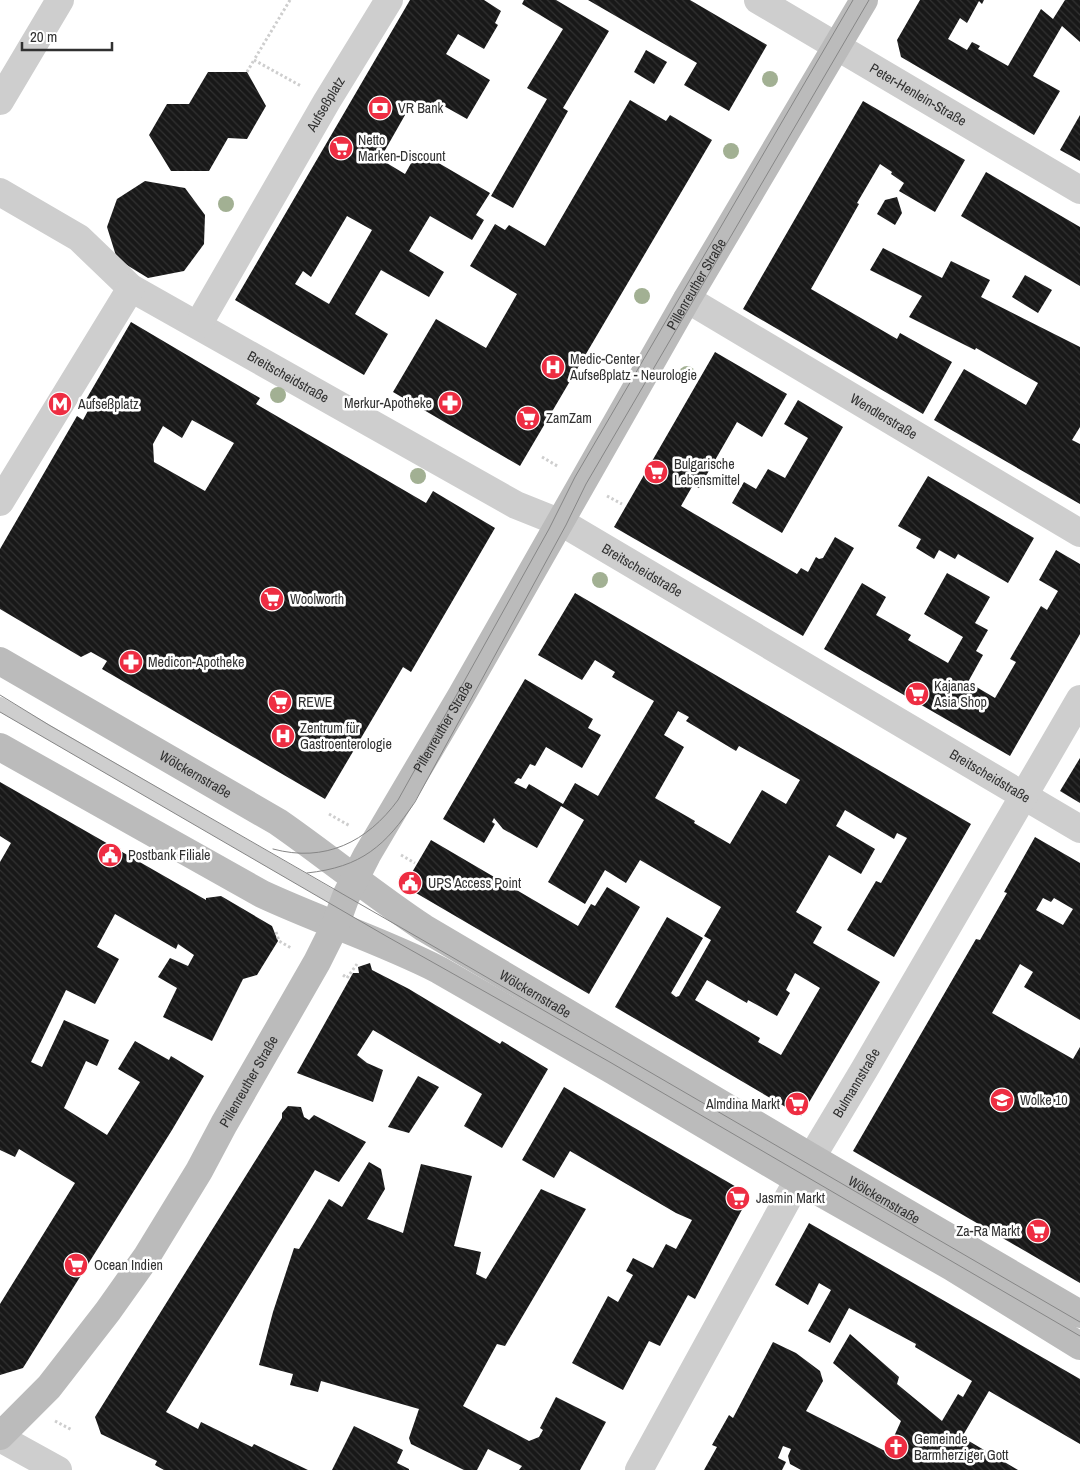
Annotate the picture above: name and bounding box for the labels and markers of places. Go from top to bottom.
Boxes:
bank icon: VR Bank [367,95,393,121]
place label: VR Bank [398,99,444,117]
place label: Netto Marken-Discount [358,131,445,165]
supermarket icon: Netto Marken-Discount [328,135,354,161]
place label: Medic-Center Aufseßplatz - Neurologie [569,350,697,384]
hospital icon: Medic-Center Aufseßplatz - Neurologie [540,354,566,380]
pharmacy icon: Merkur-Apotheke [437,390,463,416]
metro station icon: Aufseßplatz [47,391,73,417]
place label: Merkur-Apotheke [344,394,432,412]
place label: Aufseßplatz [77,395,139,413]
supermarket icon: ZamZam [515,405,541,431]
place label: ZamZam [546,409,592,427]
place label: Bulgarische Lebensmittel [674,455,740,489]
supermarket icon: Bulgarische Lebensmittel [643,459,669,485]
supermarket icon: Woolworth [259,586,285,612]
place label: Woolworth [290,590,344,608]
pharmacy icon: Medicon-Apotheke [118,649,144,675]
place label: Medicon-Apotheke [148,653,244,671]
place label: Kajanas Asia Shop [933,677,987,711]
supermarket icon: Kajanas Asia Shop [904,681,930,707]
supermarket icon: REWE [267,689,293,715]
place label: REWE [298,693,332,711]
place label: Zentrum für Gastroenterologie [300,719,392,753]
hospital icon: Zentrum für Gastroenterologie [270,723,296,749]
public building icon: Postbank Filiale [97,842,123,868]
place label: Postbank Filiale [128,846,210,864]
public building icon: UPS Access Point [397,870,423,896]
place label: UPS Access Point [428,874,521,892]
school or university icon: Wolke 10 [989,1087,1015,1113]
supermarket icon: Almdina Markt [784,1091,810,1117]
place label: Wolke 10 [1020,1091,1068,1109]
place label: Almdina Markt [705,1095,780,1113]
supermarket icon: Jasmin Markt [725,1185,751,1211]
place label: Jasmin Markt [756,1189,825,1207]
supermarket icon: Za-Ra Markt [1025,1218,1051,1244]
place label: Za-Ra Markt [956,1222,1020,1240]
supermarket icon: Ocean Indien [63,1252,89,1278]
place label: Ocean Indien [94,1256,163,1274]
place label: Gemeinde Barmherziger Gott [914,1430,1008,1464]
church icon: Gemeinde Barmherziger Gott [883,1434,909,1460]

